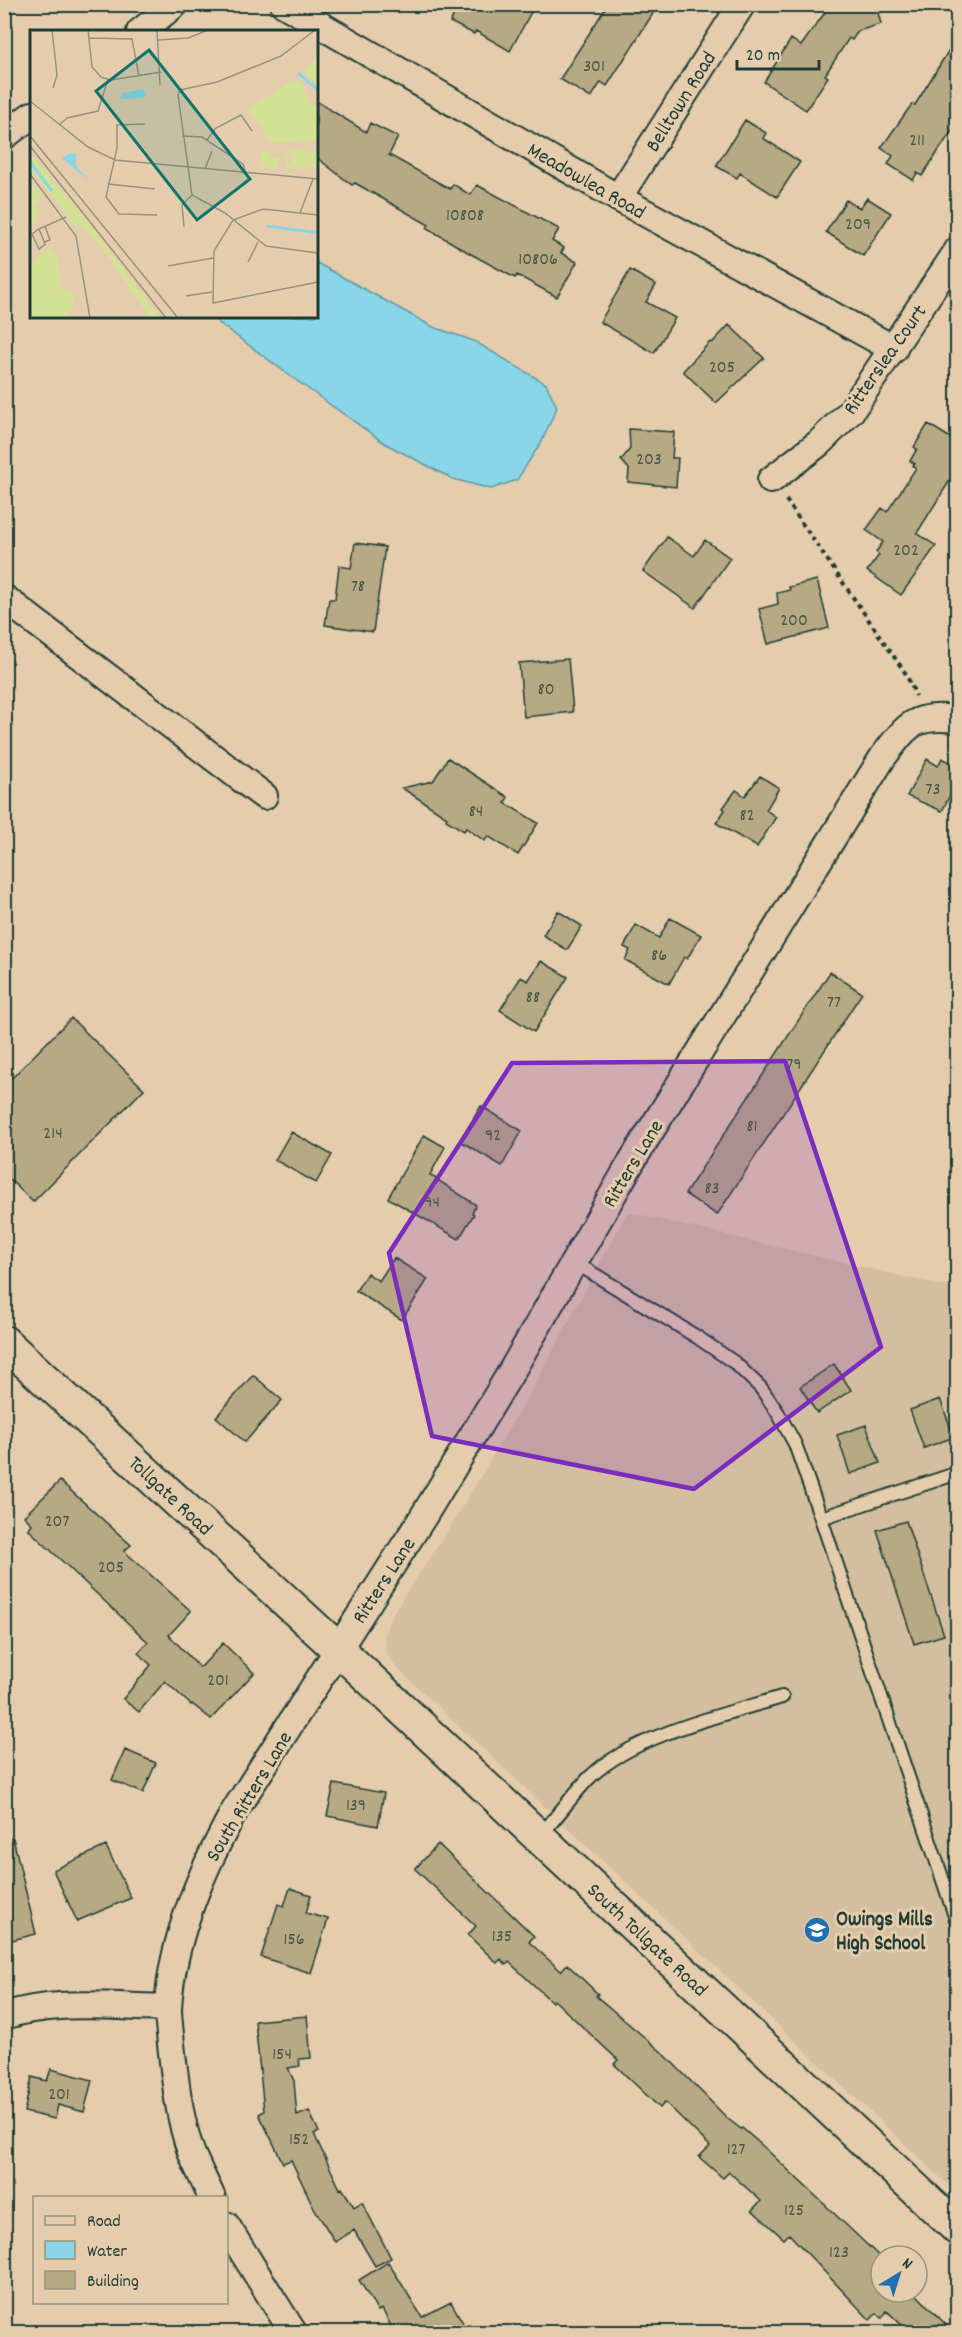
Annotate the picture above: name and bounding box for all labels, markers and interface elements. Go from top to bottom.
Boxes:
inset map [30,30,318,318]
scale bar [737,33,820,71]
text: 20 m [746,44,780,69]
street label: Belltown Road [640,46,725,159]
house number: 301 [583,55,605,80]
house number: 211 [909,129,925,154]
street label: Meadowlea Road [521,137,650,229]
house number: 10808 [446,204,484,229]
house number: 209 [845,213,871,238]
house number: 10806 [518,248,558,273]
street label: Ritterslea Court [837,299,936,422]
house number: 205 [709,356,735,381]
house number: 203 [636,448,662,473]
house number: 202 [893,539,919,564]
house number: 78 [351,575,365,600]
house number: 200 [780,609,808,634]
house number: 80 [537,678,555,703]
house number: 73 [926,778,940,803]
house number: 84 [469,800,483,825]
house number: 82 [739,804,755,829]
house number: 86 [651,944,667,969]
house number: 88 [526,986,540,1011]
house number: 77 [827,991,841,1016]
house number: 79 [786,1053,802,1078]
street label: Ritters Lane [597,1115,673,1214]
house number: 81 [746,1115,758,1140]
house number: 214 [43,1122,63,1147]
house number: 92 [485,1124,501,1149]
house number: 83 [704,1177,720,1202]
house number: 94 [424,1191,440,1216]
street label: Tollgate Road [120,1450,218,1544]
house number: 207 [45,1510,69,1535]
street label: Ritters Lane [346,1533,425,1631]
house number: 205 [98,1556,124,1581]
house number: 201 [207,1669,229,1694]
street label: South Ritters Lane [200,1727,301,1868]
house number: 139 [346,1794,366,1819]
street label: South Tollgate Road [579,1877,713,2005]
place label: Owings Mills High School [836,1906,933,1960]
school or university icon: Owings Mills High School [802,1915,832,1945]
house number: 135 [492,1925,512,1950]
house number: 156 [283,1928,305,1953]
house number: 154 [272,2043,292,2068]
house number: 201 [48,2083,70,2108]
house number: 152 [289,2128,309,2153]
house number: 127 [727,2138,745,2163]
legend [33,2196,228,2304]
house number: 125 [784,2199,804,2224]
text: Road [87,2210,121,2235]
text: Water [87,2240,127,2265]
house number: 123 [829,2241,849,2266]
north arrow [869,2244,929,2304]
text: N [897,2253,917,2276]
text: Building [87,2270,139,2295]

